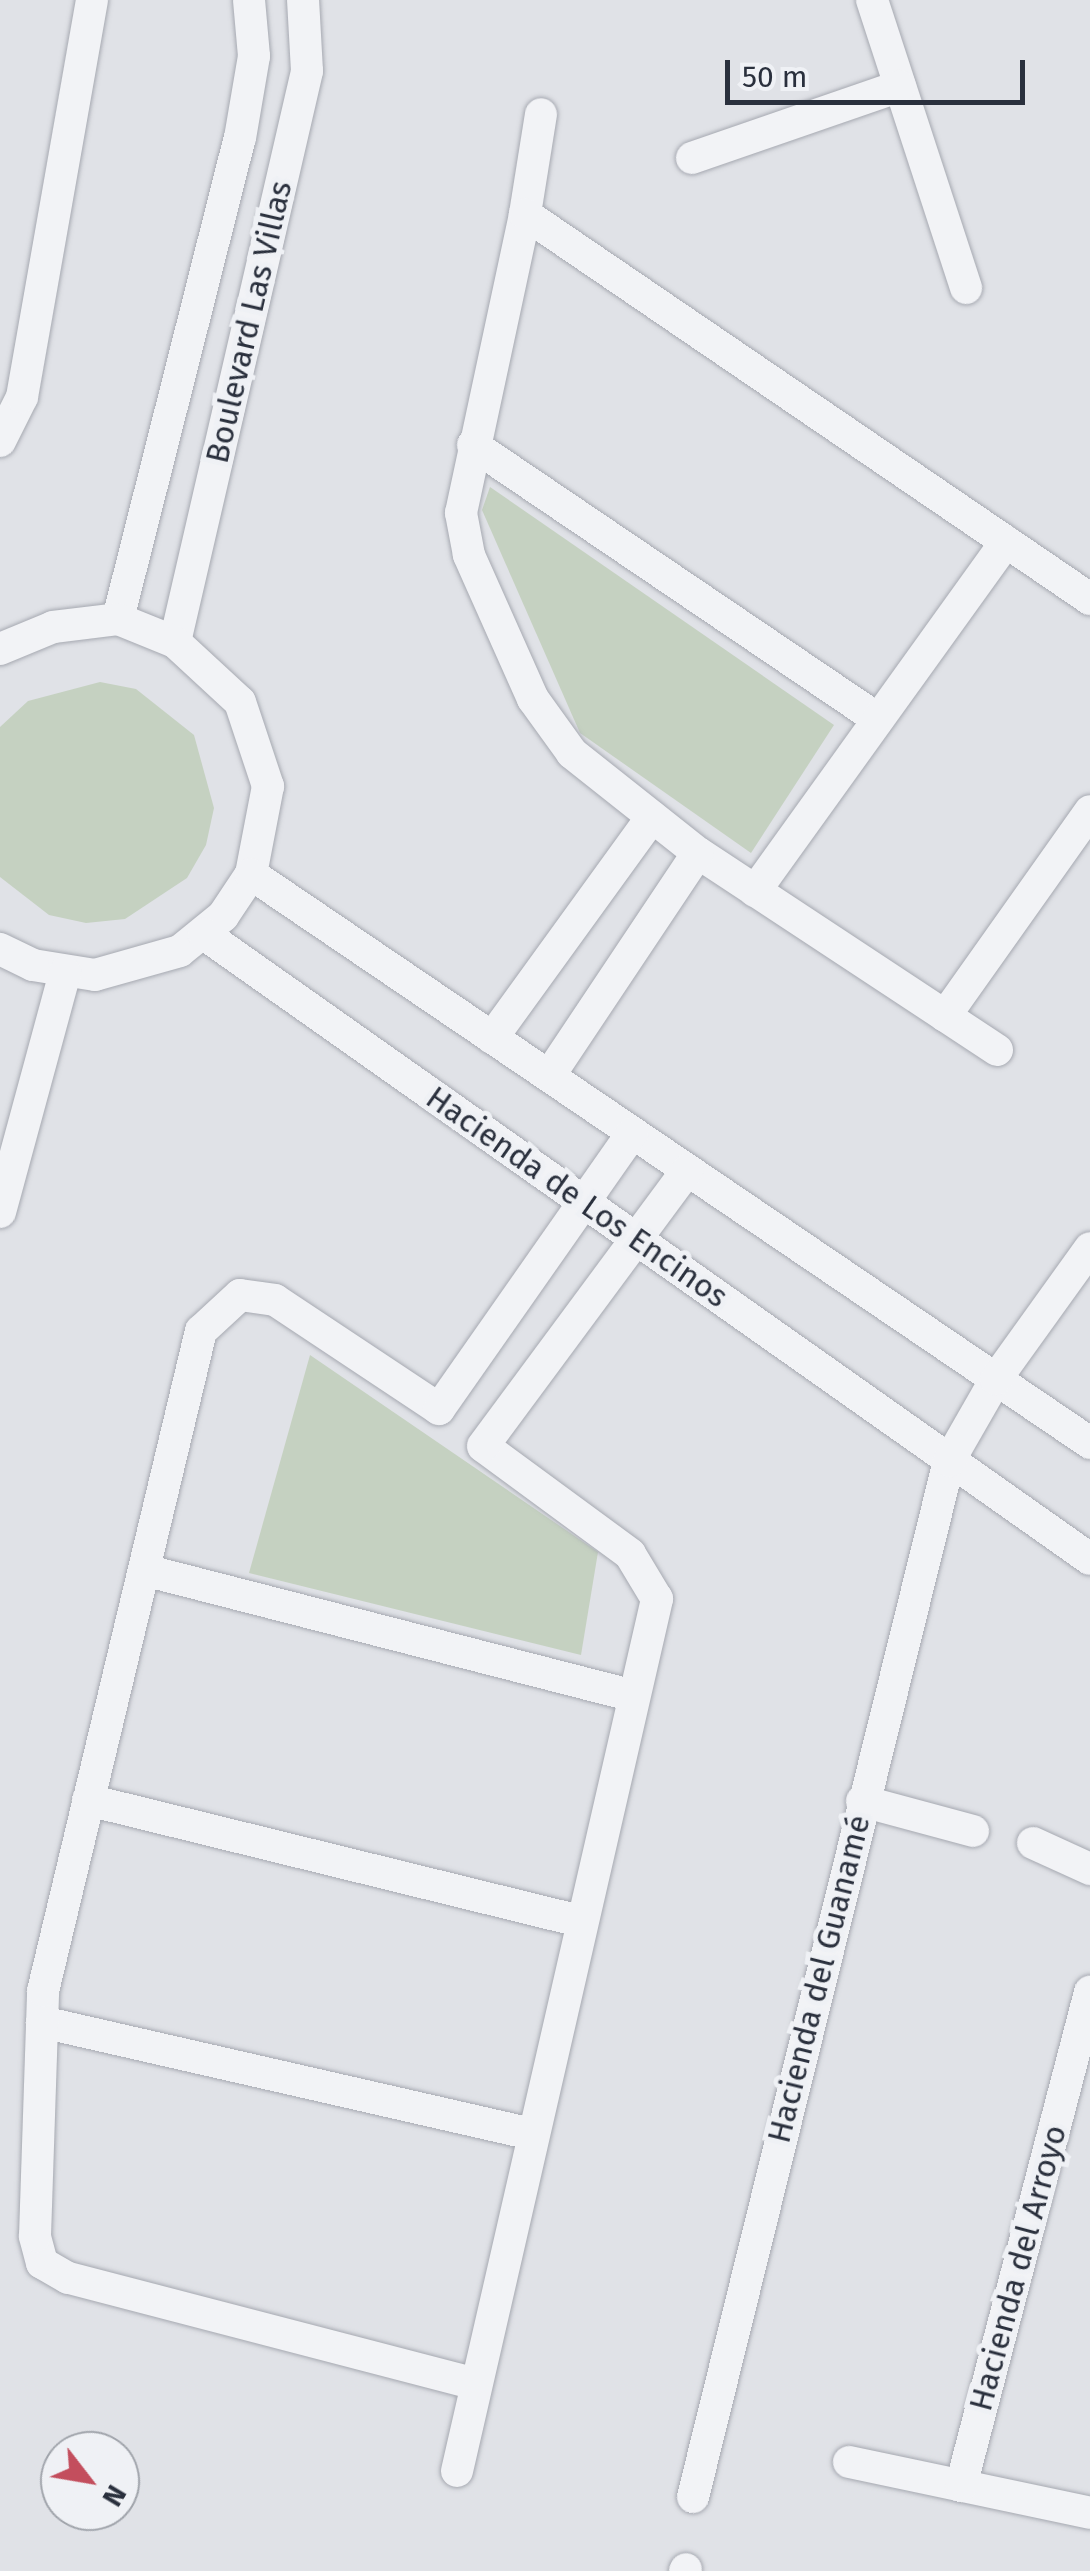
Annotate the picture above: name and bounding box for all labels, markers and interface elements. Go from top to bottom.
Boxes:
scale bar [730,40,1030,102]
text: 50 m [742,59,807,95]
street label: Boulevard Las Villas [198,177,300,467]
street label: Hacienda de Los Encinos [419,1078,735,1316]
street label: Hacienda del Guanamé [760,1811,878,2147]
street label: Hacienda del Arroyo [961,2121,1075,2415]
north arrow [40,2431,140,2531]
text: N [96,2479,133,2512]

